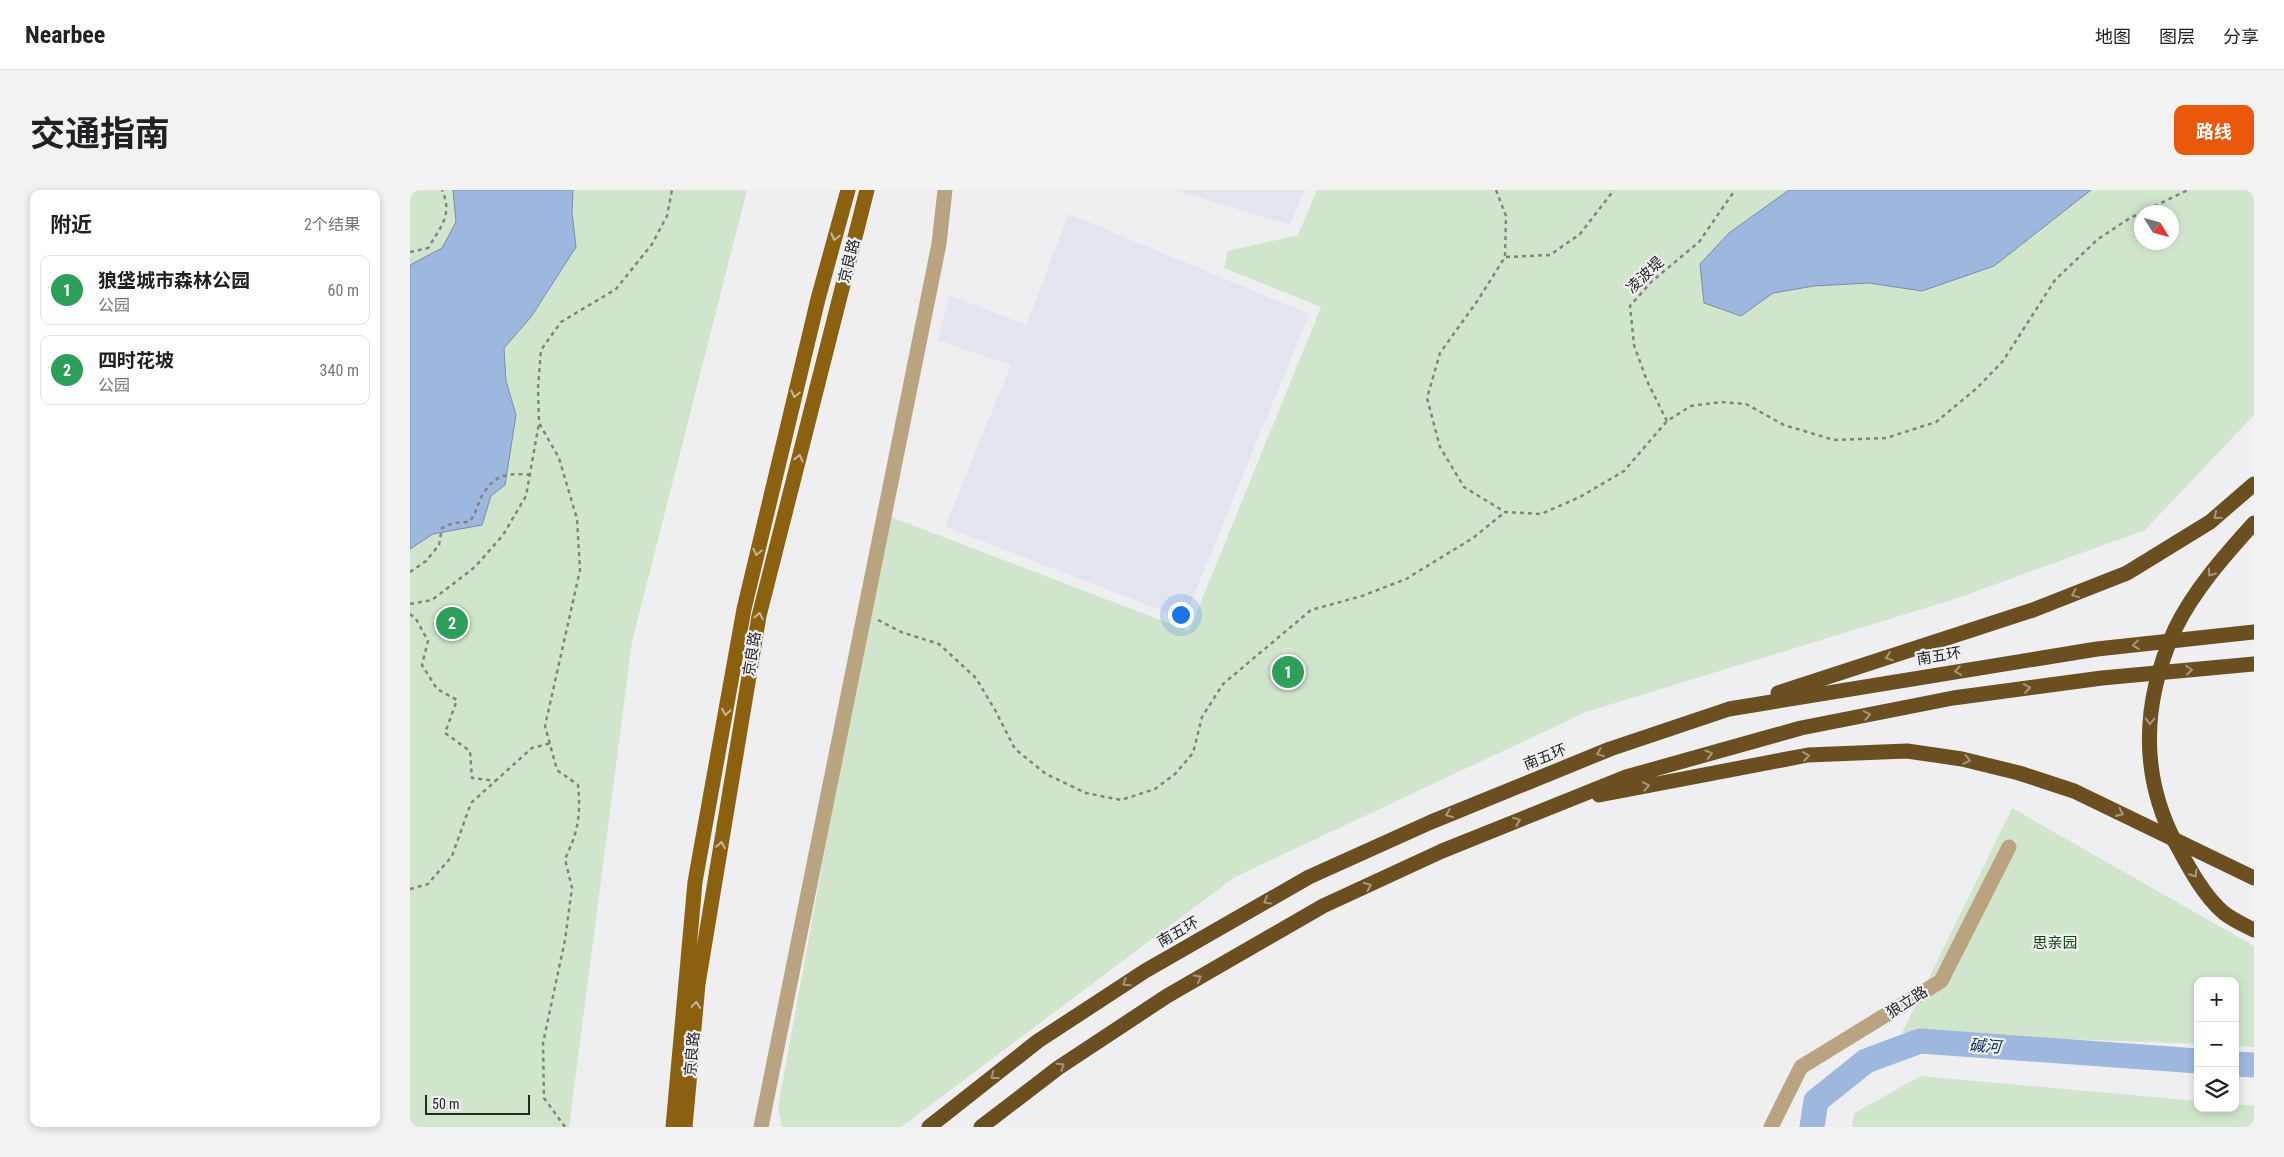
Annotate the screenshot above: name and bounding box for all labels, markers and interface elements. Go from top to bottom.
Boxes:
text: Nearbee [25,21,105,49]
text: 地图 [2095,26,2131,47]
text: 图层 [2159,26,2195,47]
text: 分享 [2223,26,2259,47]
button: 路线 [2174,105,2254,155]
text: 交通指南 [30,114,170,155]
north arrow [2134,205,2179,250]
text: 附近 [50,213,92,237]
text: 2个结果 [304,215,360,234]
one-way arrow [831,232,841,241]
street label: 京良路 [835,237,863,285]
street label: 凌波堤 [1623,253,1667,297]
text: 狼垡城市森林公园 [98,269,250,292]
text: 1 [63,281,71,300]
text: 60 m [327,281,359,300]
text: 公园 [98,296,130,315]
text: 四时花坡 [98,349,174,372]
text: 2 [63,361,71,380]
text: 340 m [320,361,359,380]
text: 公园 [98,376,130,395]
one-way arrow [790,390,801,399]
one-way arrow [793,454,804,462]
one-way arrow [2214,510,2223,519]
one-way arrow [752,548,763,557]
one-way arrow [2209,567,2217,576]
one-way arrow [2072,588,2080,598]
your location [1168,602,1194,628]
pin: 2 [436,604,468,642]
one-way arrow [753,611,764,620]
street label: 京良路 [740,630,764,678]
one-way arrow [2132,639,2140,650]
street label: 南五环 [1915,644,1963,668]
one-way arrow [1885,652,1893,662]
pin: 1 [1272,653,1304,691]
one-way arrow [1953,665,1962,675]
one-way arrow [2185,665,2193,676]
one-way arrow [2023,683,2031,694]
one-way arrow [721,707,731,716]
one-way arrow [1863,710,1871,721]
one-way arrow [2145,718,2155,725]
street label: 南五环 [1521,740,1569,774]
one-way arrow [1596,747,1605,758]
one-way arrow [1705,749,1713,759]
one-way arrow [1802,751,1810,762]
one-way arrow [1963,754,1972,765]
one-way arrow [1641,782,1650,792]
one-way arrow [2115,806,2124,817]
one-way arrow [1445,808,1454,819]
one-way arrow [1512,817,1521,827]
one-way arrow [715,840,725,849]
one-way arrow [2188,868,2197,878]
one-way arrow [1362,882,1371,892]
one-way arrow [1263,895,1272,905]
street label: 南五环 [1154,913,1202,951]
park label: 思亲园 [2032,934,2078,952]
one-way arrow [1192,974,1201,984]
one-way arrow [1123,977,1132,986]
map controls [2194,977,2239,1112]
button: + [2194,977,2239,1022]
street label: 狼立路 [1883,982,1931,1022]
one-way arrow [690,1001,701,1009]
button: − [2194,1022,2239,1067]
street label: 京良路 [681,1031,703,1077]
water label: 碱河 [1968,1035,2005,1057]
one-way arrow [1056,1063,1065,1072]
button: layers [2194,1067,2239,1112]
one-way arrow [990,1071,999,1080]
scale bar [425,1092,530,1115]
text: 50 m [432,1096,460,1112]

